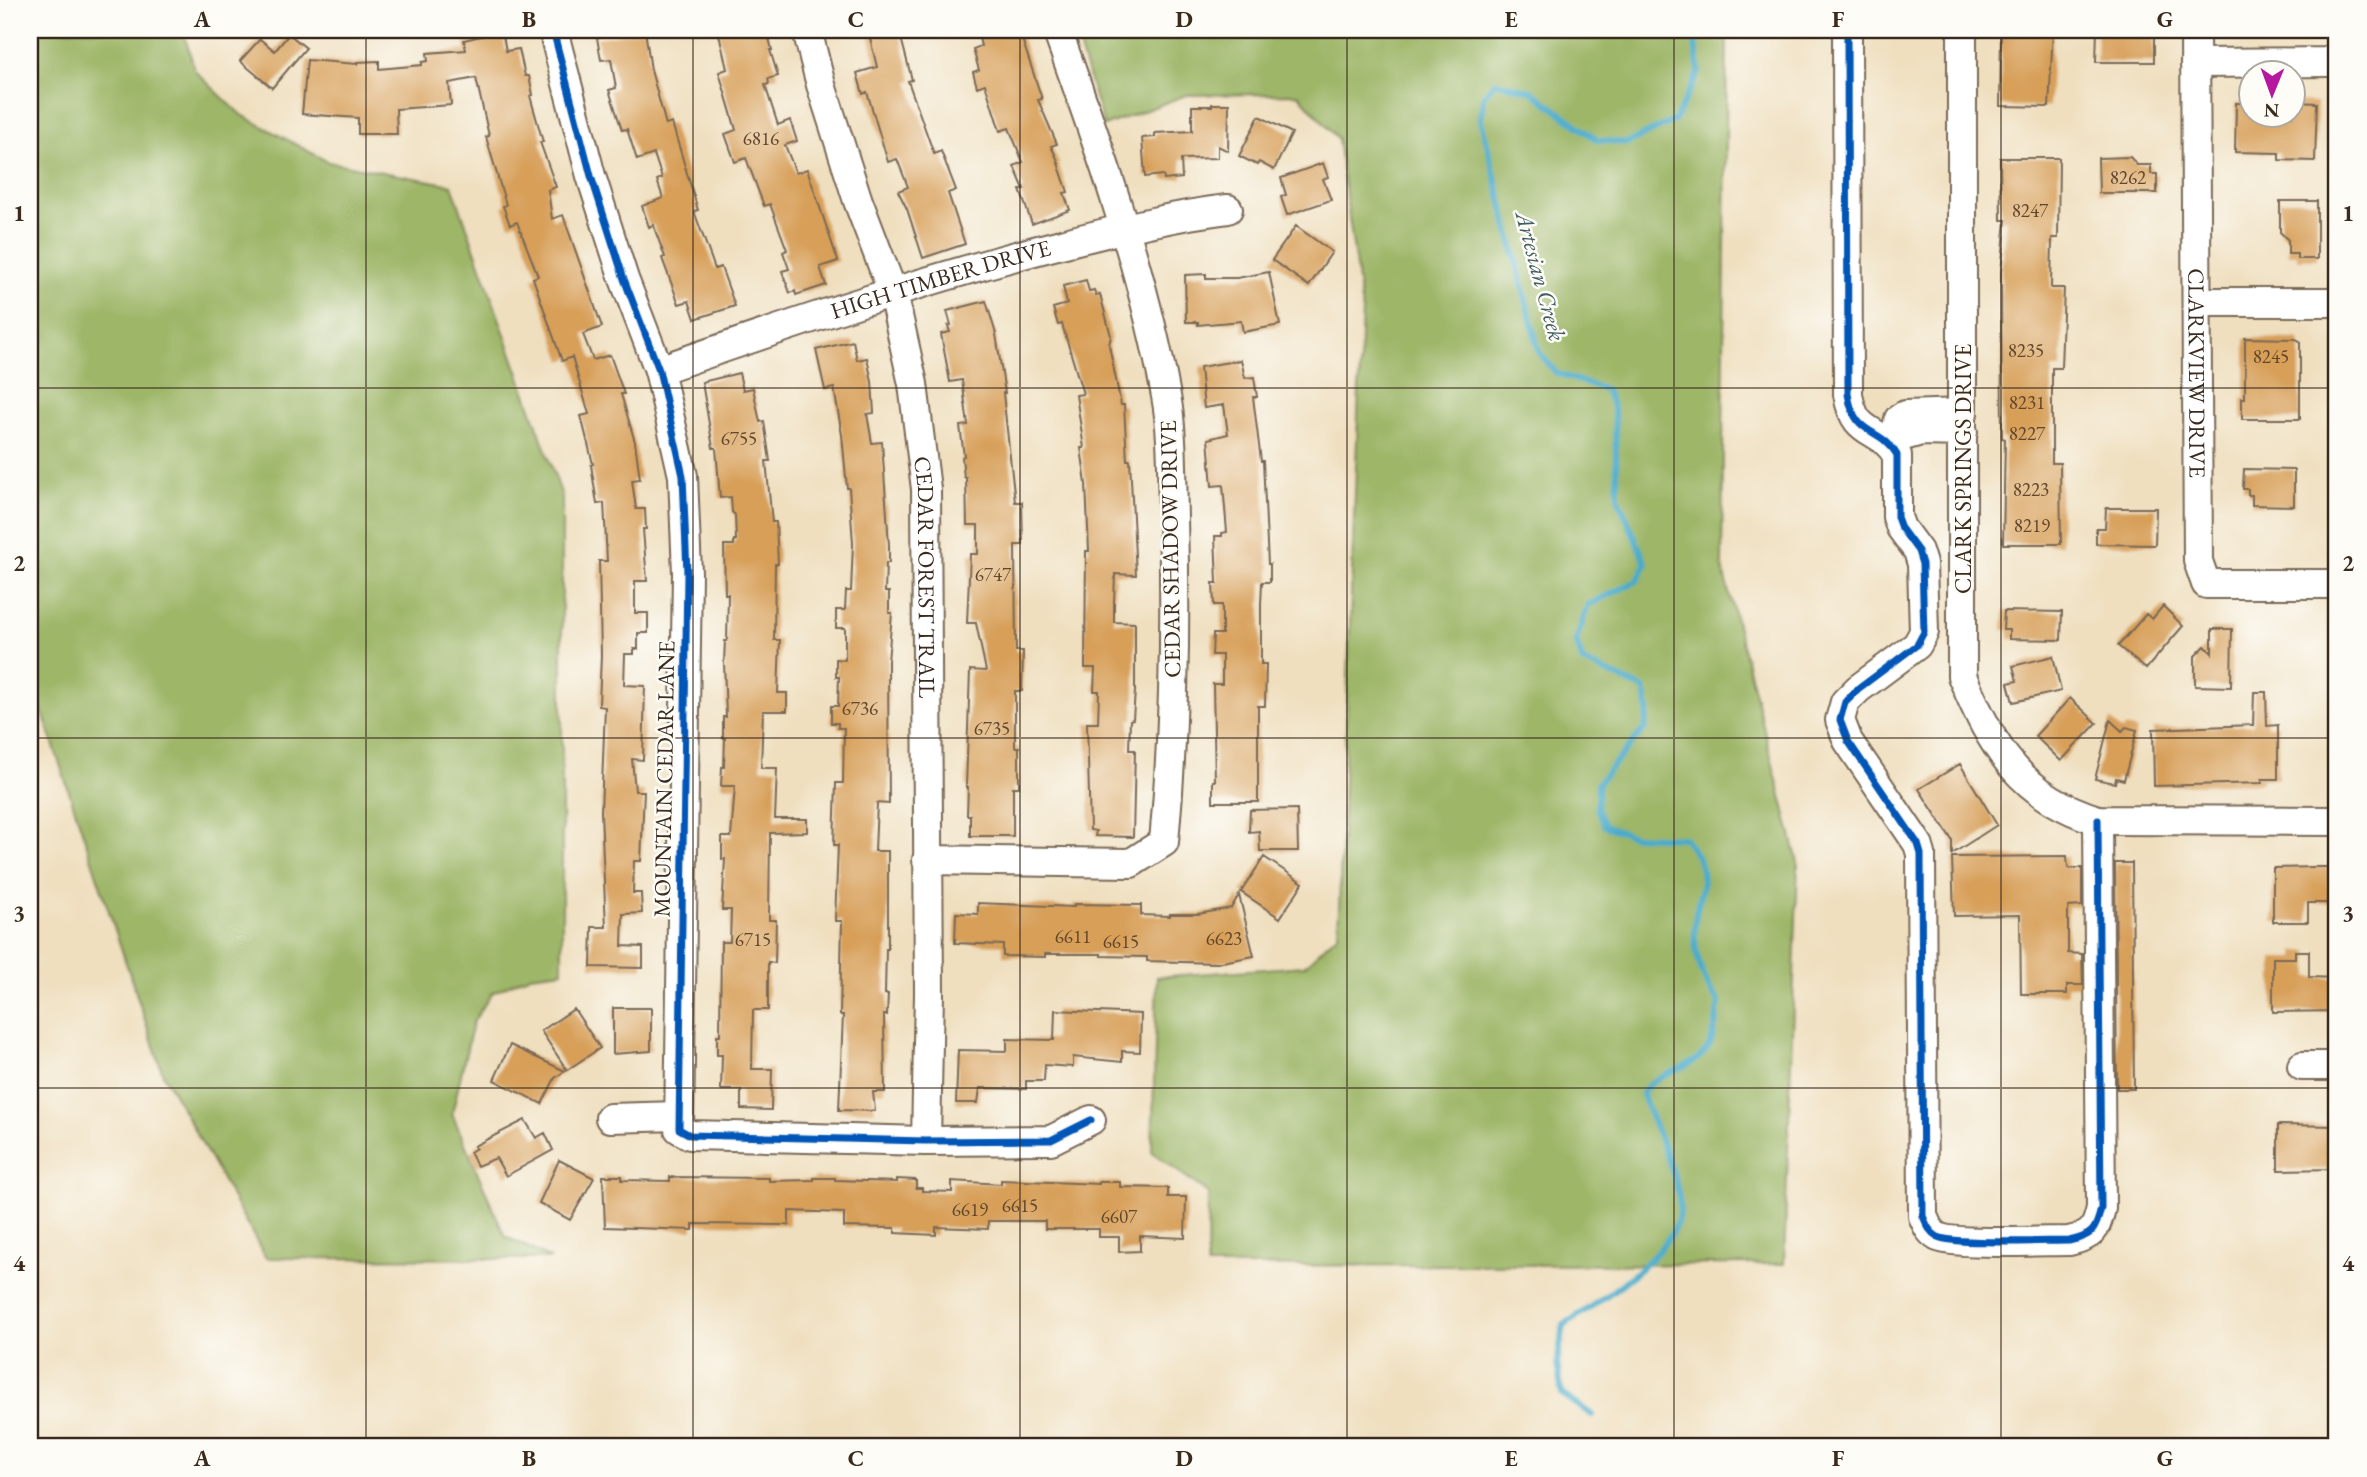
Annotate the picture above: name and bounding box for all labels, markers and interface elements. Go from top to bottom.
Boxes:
text: A [193,4,211,34]
text: B [522,4,536,34]
text: C [848,4,864,34]
text: D [1175,4,1193,34]
text: E [1504,4,1518,34]
text: F [1832,4,1845,34]
text: G [2157,4,2173,34]
north arrow [2238,60,2308,130]
text: N [2263,98,2280,123]
house number: 6816 [743,126,779,151]
house number: 8262 [2110,165,2146,190]
text: 1 [13,198,25,228]
house number: 8247 [2012,198,2049,223]
text: 1 [2342,198,2354,228]
water label: Artesian Creek [1508,206,1573,344]
street label: HIGH TIMBER DRIVE [827,232,1054,326]
street label: CLARKVIEW DRIVE [2181,268,2213,478]
house number: 8235 [2008,338,2044,363]
street label: CLARK SPRINGS DRIVE [1948,344,1978,594]
house number: 8245 [2253,344,2289,369]
house number: 8231 [2009,390,2045,415]
street label: CEDAR SHADOW DRIVE [1153,420,1187,678]
house number: 8227 [2009,421,2046,446]
house number: 6755 [721,426,757,451]
street label: CEDAR FOREST TRAIL [907,454,942,699]
house number: 8223 [2013,477,2049,502]
house number: 8219 [2014,513,2050,538]
text: 2 [13,548,25,578]
text: 2 [2342,548,2354,578]
house number: 6747 [975,562,1012,587]
street label: MOUNTAIN CEDAR LANE [647,640,681,918]
house number: 6736 [842,696,878,721]
house number: 6735 [974,716,1010,741]
text: 3 [13,898,25,928]
text: 3 [2342,898,2354,928]
house number: 6611 [1055,924,1091,949]
house number: 6623 [1206,926,1242,951]
house number: 6715 [735,927,771,952]
house number: 6615 [1103,929,1139,954]
house number: 6615 [1002,1193,1038,1218]
house number: 6619 [952,1197,988,1222]
house number: 6607 [1101,1204,1138,1229]
text: 4 [13,1248,26,1278]
text: 4 [2342,1248,2355,1278]
text: A [193,1443,211,1473]
text: B [522,1443,536,1473]
text: C [848,1443,864,1473]
text: D [1175,1443,1193,1473]
text: E [1504,1443,1518,1473]
text: F [1832,1443,1845,1473]
text: G [2157,1443,2173,1473]

